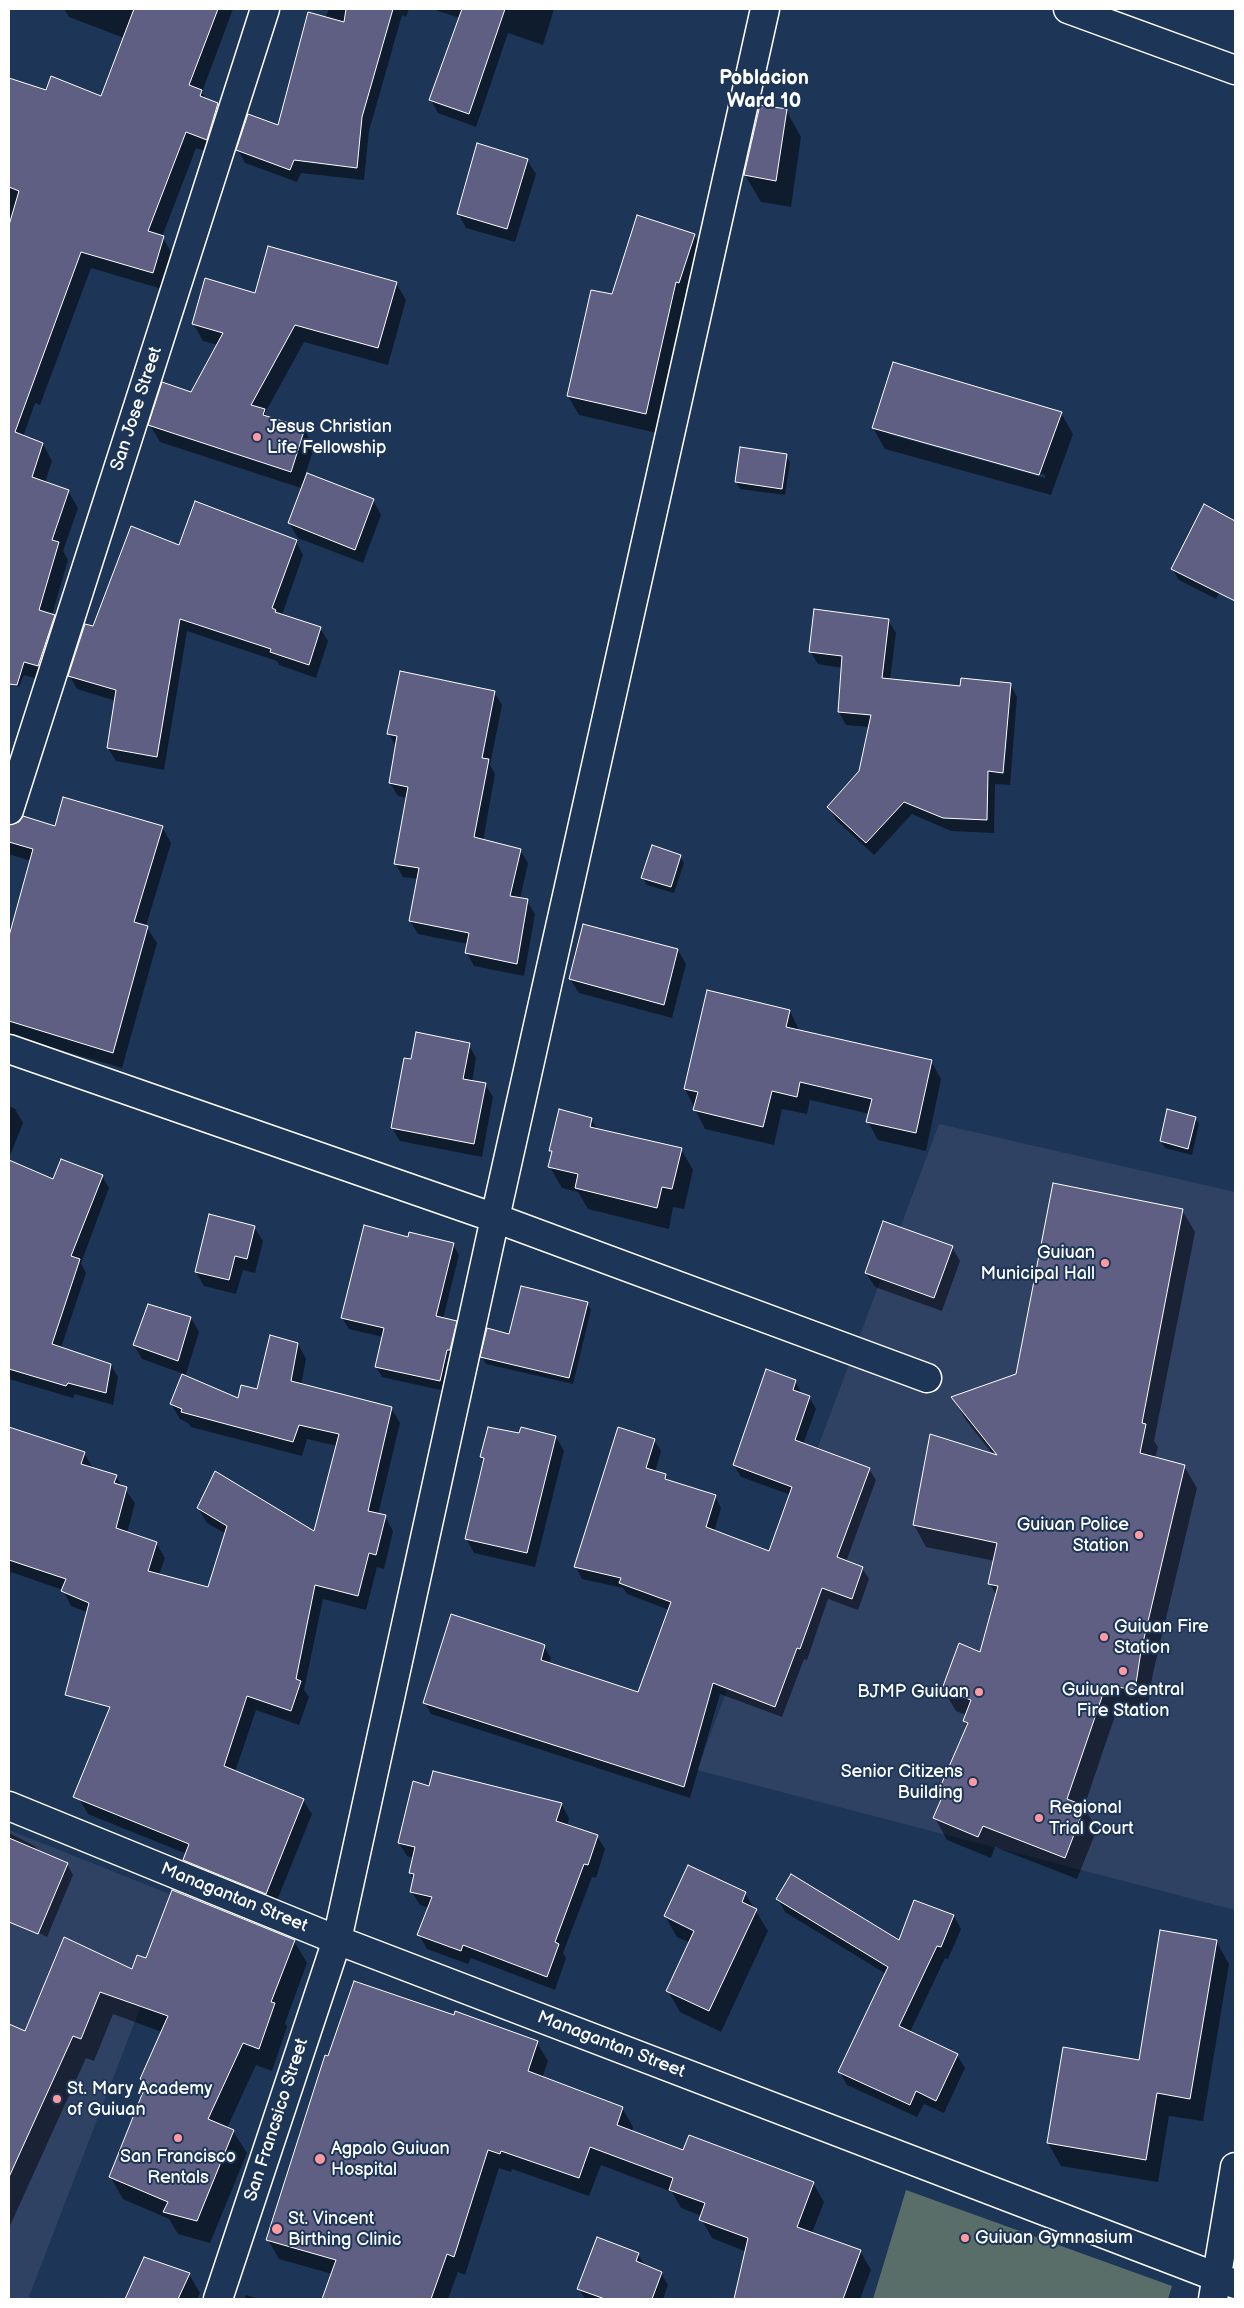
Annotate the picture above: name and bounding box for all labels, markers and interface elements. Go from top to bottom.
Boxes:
district label: Poblacion Ward 10 [719,67,809,114]
street label: San Jose Street [107,344,167,474]
place label: Jesus Christian Life Fellowship [267,416,392,458]
marker: Jesus Christian Life Fellowship [251,431,263,443]
place label: Guiuan Municipal Hall [980,1242,1095,1284]
marker: Guiuan Municipal Hall [1099,1257,1111,1269]
place label: Guiuan Police Station [1017,1514,1129,1556]
marker: Guiuan Police Station [1133,1529,1145,1541]
place label: Guiuan Fire Station [1114,1616,1209,1658]
marker: Guiuan Fire Station [1098,1631,1110,1643]
marker: Guiuan Central Fire Station [1117,1665,1129,1677]
place label: Guiuan Central Fire Station [1062,1679,1184,1722]
place label: BJMP Guiuan [857,1681,969,1703]
marker: BJMP Guiuan [973,1686,985,1698]
place label: Senior Citizens Building [841,1761,963,1804]
marker: Senior Citizens Building [967,1776,979,1788]
place label: Regional Trial Court [1049,1797,1134,1840]
marker: Regional Trial Court [1033,1812,1045,1824]
street label: Managantan Street [157,1859,311,1937]
street label: Managantan Street [534,2007,688,2083]
street label: San Francsico Street [240,2036,314,2204]
place label: St. Mary Academy of Guiuan [67,2078,212,2120]
marker: St. Mary Academy of Guiuan [51,2093,63,2105]
marker: San Francisco Rentals [172,2132,184,2144]
place label: Agpalo Guiuan Hospital [331,2138,450,2180]
place label: San Francisco Rentals [120,2146,236,2188]
marker: Agpalo Guiuan Hospital [313,2152,327,2166]
place label: St. Vincent Birthing Clinic [288,2208,401,2250]
marker: St. Vincent Birthing Clinic [270,2222,284,2236]
place label: Guiuan Gymnasium [975,2227,1133,2249]
marker: Guiuan Gymnasium [959,2232,971,2244]

